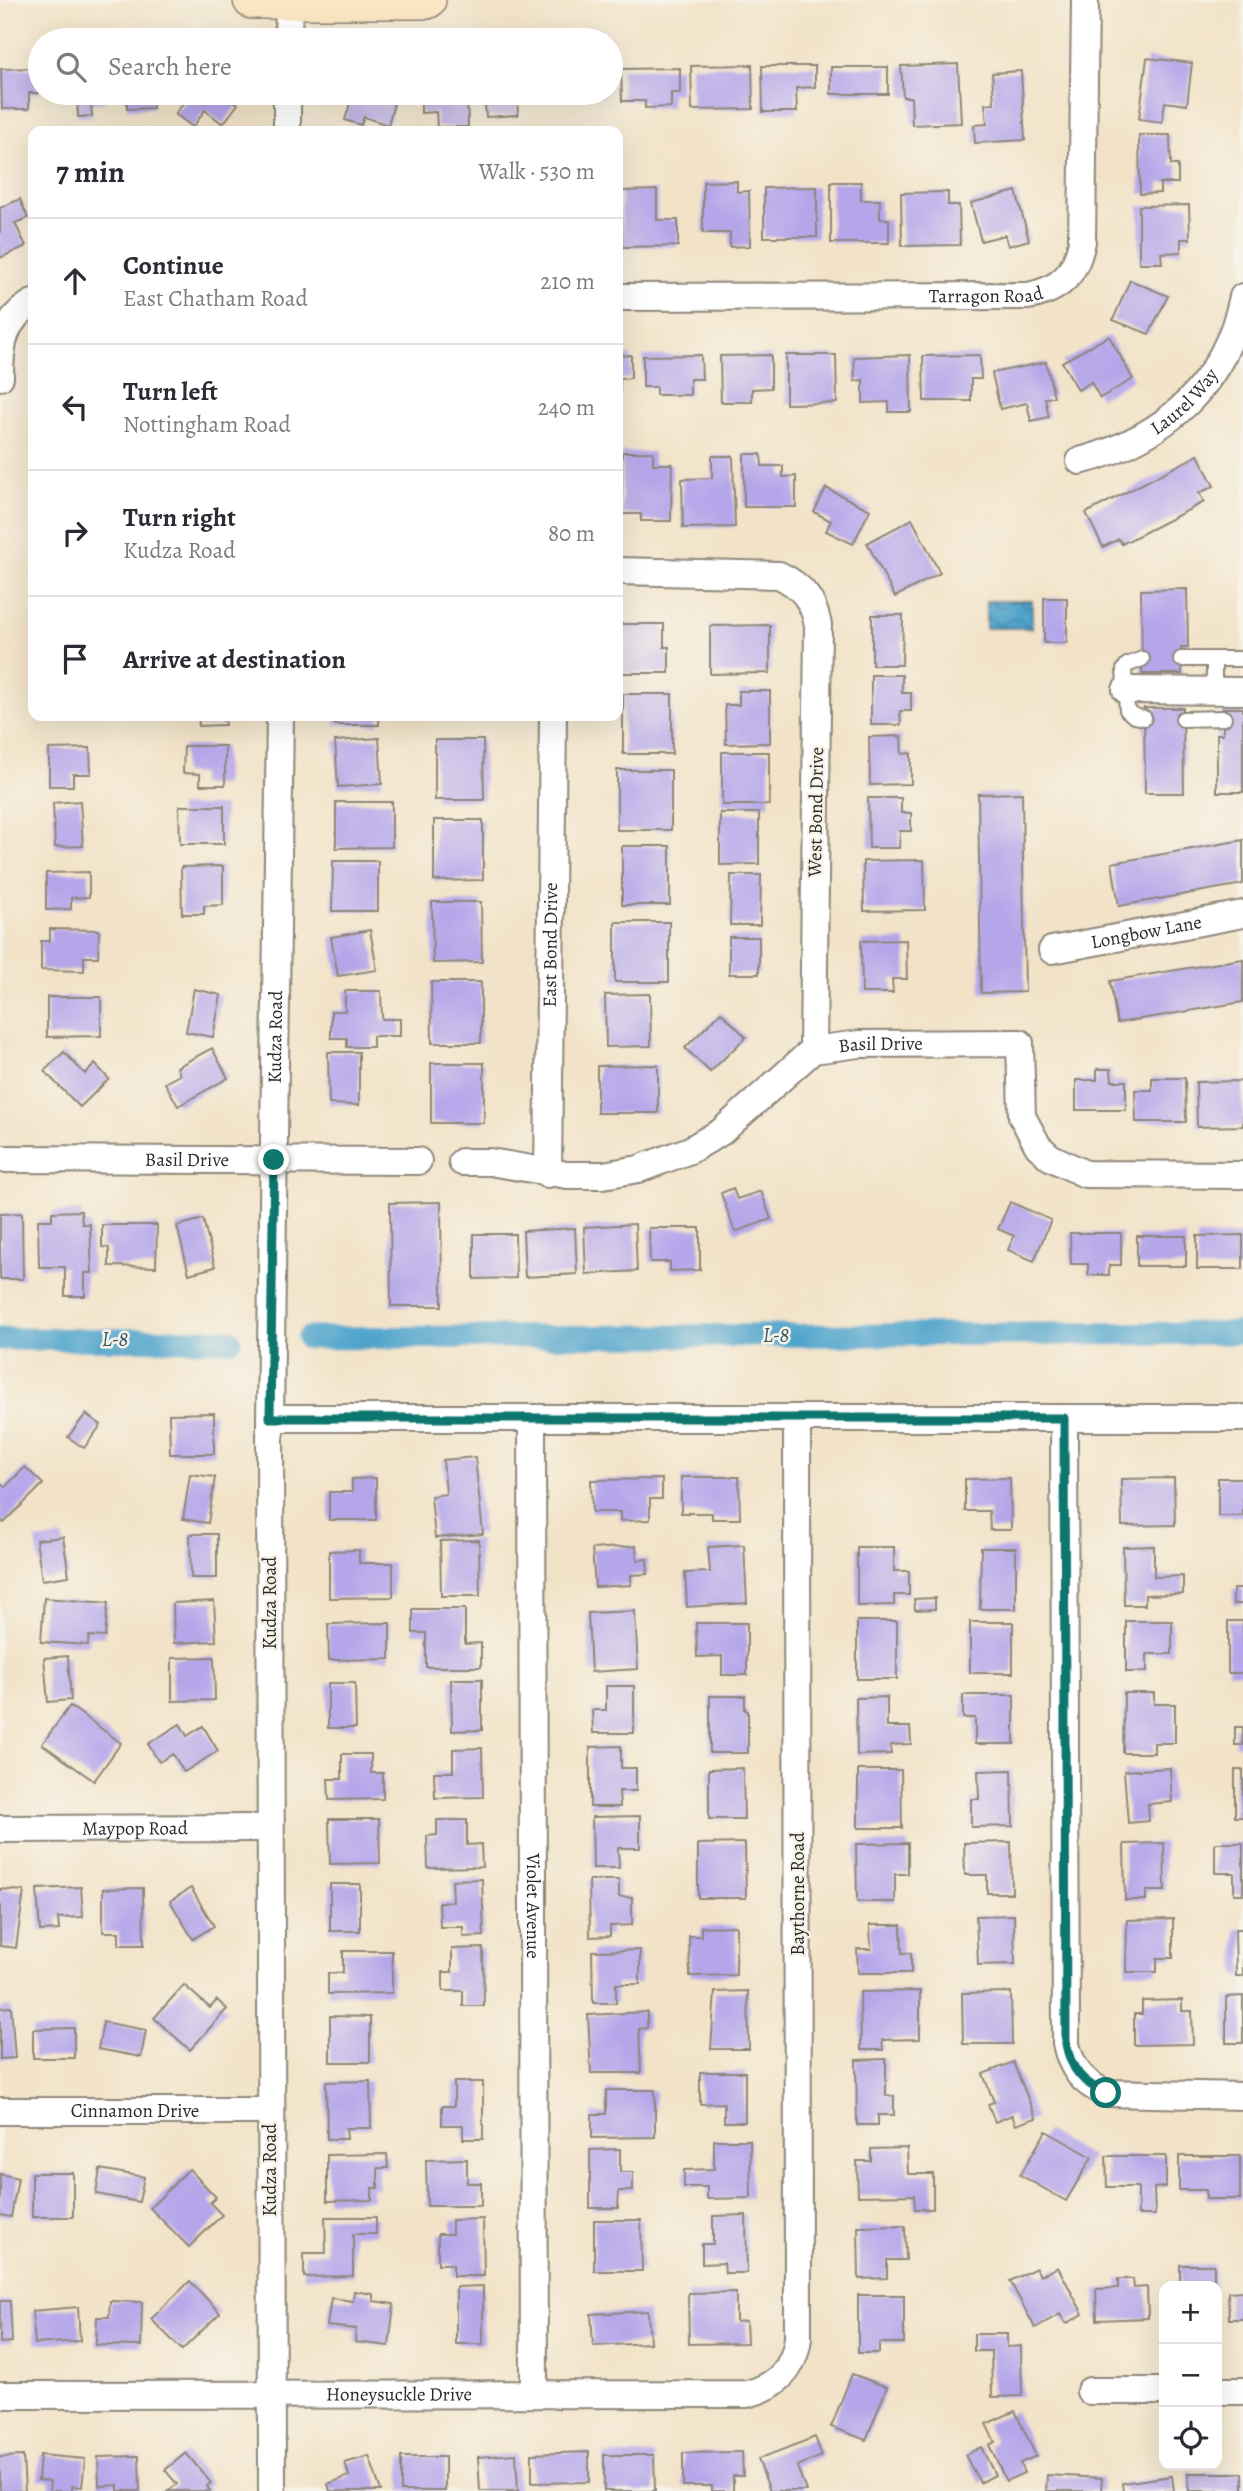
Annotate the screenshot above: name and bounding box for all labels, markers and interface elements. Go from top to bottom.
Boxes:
search box [28,28,623,105]
icon: search [52,48,90,86]
text: Search here [108,49,232,84]
text: 7 min [56,152,125,192]
text: Walk · 530 m [479,156,595,187]
text: Continue [123,248,224,283]
icon: ahead [56,262,94,300]
text: 210 m [540,266,595,297]
street label: Tarragon Road [929,280,1047,309]
text: East Chatham Road [123,283,308,314]
street label: Laurel Way [1145,363,1224,441]
text: Turn left [123,374,218,409]
icon: left [56,388,94,426]
text: 240 m [538,392,595,423]
text: Nottingham Road [123,409,291,440]
text: Turn right [123,500,236,535]
icon: right [56,514,94,552]
text: 80 m [548,518,595,549]
text: Kudza Road [123,535,236,566]
icon: arrive [56,640,94,678]
text: Arrive at destination [123,642,346,677]
street label: West Bond Drive [802,747,830,878]
street label: East Bond Drive [537,882,564,1008]
street label: Longbow Lane [1089,909,1204,955]
street label: Kudza Road [262,990,289,1084]
street label: Basil Drive [837,1031,923,1060]
route end [258,1144,289,1175]
street label: Basil Drive [145,1147,229,1173]
water label: L-8 [763,1321,789,1349]
water label: L-8 [102,1325,128,1353]
street label: Kudza Road [257,1556,283,1649]
street label: Maypop Road [82,1815,189,1842]
street label: Baythorne Road [785,1831,811,1956]
street label: Violet Avenue [520,1852,546,1959]
route start [1090,2077,1121,2108]
street label: Cinnamon Drive [71,2098,199,2124]
street label: Kudza Road [257,2123,283,2216]
map controls [1159,2281,1222,2470]
button: + [1159,2281,1222,2344]
button: − [1159,2344,1222,2407]
street label: Honeysuckle Drive [326,2381,472,2408]
button: locate [1159,2407,1222,2470]

